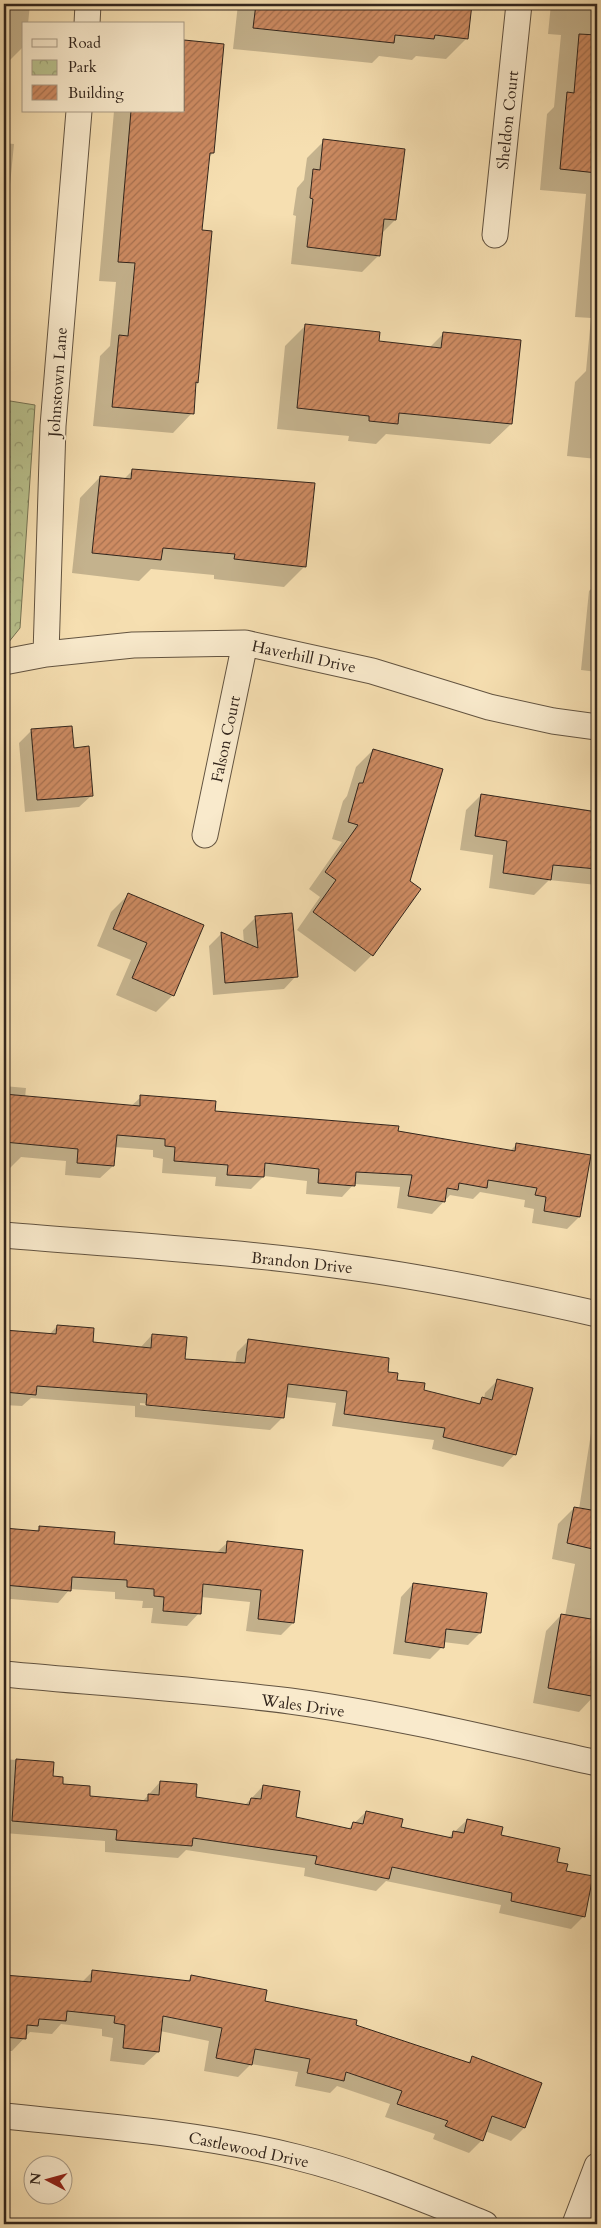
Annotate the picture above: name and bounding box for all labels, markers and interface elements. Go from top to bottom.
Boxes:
legend [22,22,185,112]
text: Road [68,33,101,53]
text: Park [68,57,97,77]
street label: Sheldon Court [492,70,524,171]
text: Building [68,83,124,103]
street label: Johnstown Lane [43,326,73,440]
street label: Haverhill Drive [250,635,358,679]
street label: Falson Court [206,694,246,785]
street label: Brandon Drive [250,1247,354,1279]
street label: Wales Drive [259,1689,346,1723]
street label: Castlewood Drive [187,2126,311,2173]
north arrow [22,2156,72,2206]
text: N [25,2172,46,2186]

